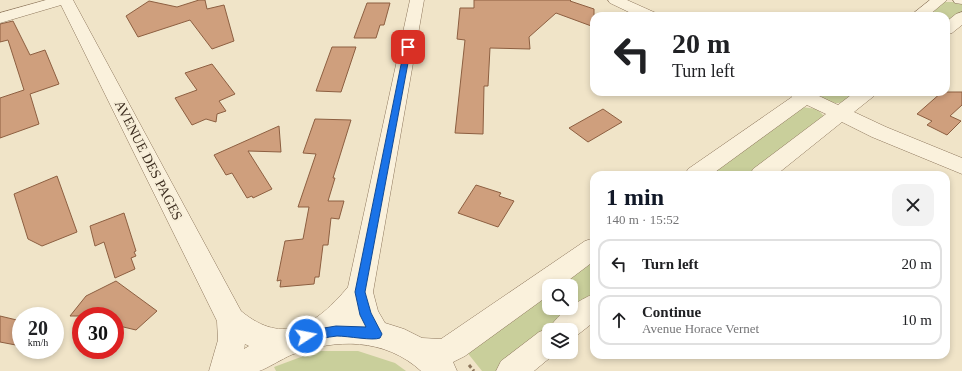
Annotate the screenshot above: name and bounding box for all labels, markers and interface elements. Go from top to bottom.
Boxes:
icon: left [606,28,658,80]
text: 20 m [672,28,730,59]
pin [391,30,425,64]
icon: arrive [397,36,419,58]
text: Turn left [672,61,735,81]
street label: AVENUE DES PAGES [112,98,185,223]
text: 1 min [606,184,664,210]
button: close [892,184,934,226]
text: 140 m · 15:52 [606,212,679,227]
icon: left [608,253,630,275]
text: Turn left [642,256,699,272]
text: 20 m [902,256,932,272]
map controls [542,279,578,359]
button: search [542,279,578,315]
text: Continue [642,304,701,320]
speed limit sign: 30 [72,307,124,359]
icon: ahead [608,309,630,331]
text: 10 m [902,312,932,328]
position arrow [285,315,327,357]
text: 20 [28,317,48,339]
text: Avenue Horace Vernet [642,321,759,336]
button: layers [542,323,578,359]
text: km/h [28,337,48,348]

